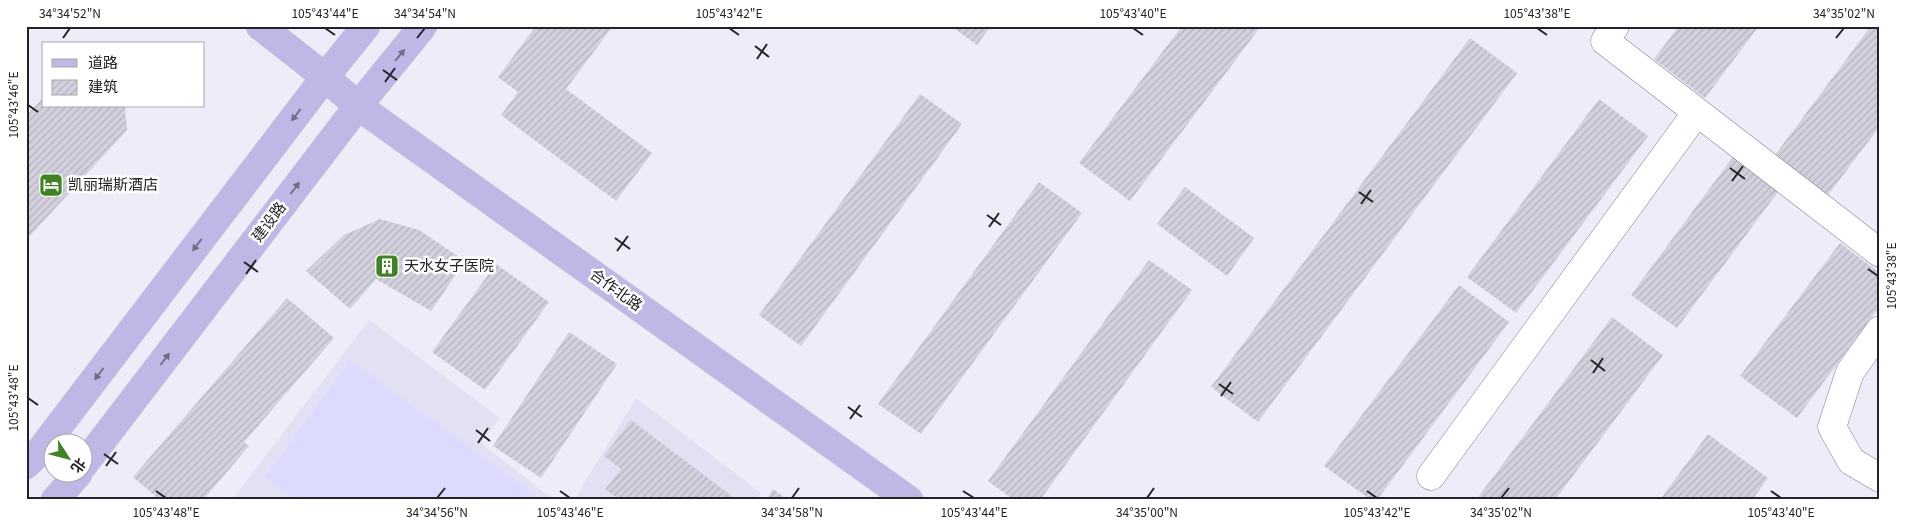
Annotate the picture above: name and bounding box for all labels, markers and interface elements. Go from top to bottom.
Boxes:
text: 34°34'52"N [39,4,101,21]
text: 105°43'44"E [291,4,359,21]
text: 34°34'54"N [394,4,456,21]
text: 105°43'42"E [695,4,763,21]
text: 105°43'40"E [1099,4,1167,21]
text: 105°43'38"E [1503,4,1571,21]
text: 34°35'02"N [1813,4,1875,21]
legend [42,42,205,108]
one-way arrow [394,48,405,61]
text: 道路 [88,51,118,72]
text: 105°43'46"E [4,71,21,139]
text: 建筑 [88,75,118,96]
one-way arrow [290,109,301,122]
hotel icon: 凯丽瑞斯酒店 [38,172,64,198]
place label: 凯丽瑞斯酒店 [68,173,158,194]
one-way arrow [290,182,301,195]
street label: 建设路 [246,197,290,245]
one-way arrow [192,238,203,251]
text: 105°43'38"E [1882,242,1899,310]
building icon: 天水女子医院 [374,253,400,279]
place label: 天水女子医院 [404,254,494,275]
street label: 合作北路 [586,263,647,315]
one-way arrow [160,352,170,366]
text: 105°43'48"E [4,364,21,432]
one-way arrow [93,367,104,380]
north arrow [42,434,92,484]
text: 北 [67,455,92,478]
text: 105°43'48"E [132,503,200,520]
text: 34°34'56"N [406,503,468,520]
text: 105°43'46"E [536,503,604,520]
text: 34°34'58"N [761,503,823,520]
text: 105°43'44"E [940,503,1008,520]
text: 34°35'00"N [1116,503,1178,520]
text: 105°43'42"E [1343,503,1411,520]
text: 34°35'02"N [1470,503,1532,520]
text: 105°43'40"E [1747,503,1815,520]

